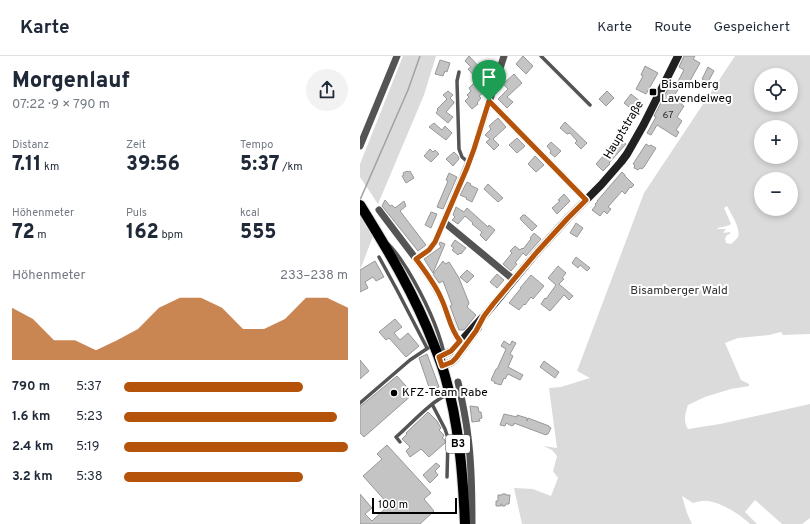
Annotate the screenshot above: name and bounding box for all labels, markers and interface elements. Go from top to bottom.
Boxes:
text: Karte [20,16,70,40]
text: Karte [597,19,632,36]
text: Route [654,19,691,36]
text: Gespeichert [713,19,790,36]
pin [472,60,506,101]
icon: arrive [478,66,500,88]
text: Morgenlauf [12,68,130,95]
map controls [754,68,798,216]
button: locate [754,68,798,112]
button: share [306,69,348,111]
place label: Bisamberg Lavendelweg [661,77,732,107]
marker: Bisamberg Lavendelweg [648,87,658,97]
text: 07:22 · 9 × 790 m [12,97,110,113]
street label: Hauptstraße [600,98,648,162]
house number: 67 [663,109,674,122]
button: + [754,120,798,164]
text: Distanz [12,138,49,152]
text: Zeit [126,138,146,152]
text: Tempo [240,138,273,152]
text: 7.11 [12,152,41,178]
text: 39:56 [126,152,180,178]
text: 5:37 [240,152,280,178]
text: km [41,160,59,174]
text: /km [280,160,303,174]
button: − [754,172,798,216]
text: Höhenmeter [12,206,74,220]
text: Puls [126,206,147,220]
text: kcal [240,206,260,220]
text: 72 [12,220,35,246]
text: 162 [126,220,159,246]
text: 555 [240,220,276,246]
text: m [35,228,47,242]
text: bpm [159,228,183,242]
text: Höhenmeter [12,268,86,284]
text: 233–238 m [280,268,348,284]
park label: Bisamberger Wald [630,283,728,299]
text: 790 m [12,379,50,395]
text: 5:37 [76,379,101,395]
place label: KFZ-Team Rabe [402,385,488,401]
marker: KFZ-Team Rabe [389,388,399,398]
text: 1.6 km [12,409,50,425]
text: 5:23 [76,409,103,425]
road number: B3 [446,435,470,453]
text: 2.4 km [12,439,53,455]
text: 5:19 [76,439,100,455]
text: 3.2 km [12,469,53,485]
text: 5:38 [76,469,103,485]
scale bar [372,496,457,515]
text: 100 m [378,498,408,512]

